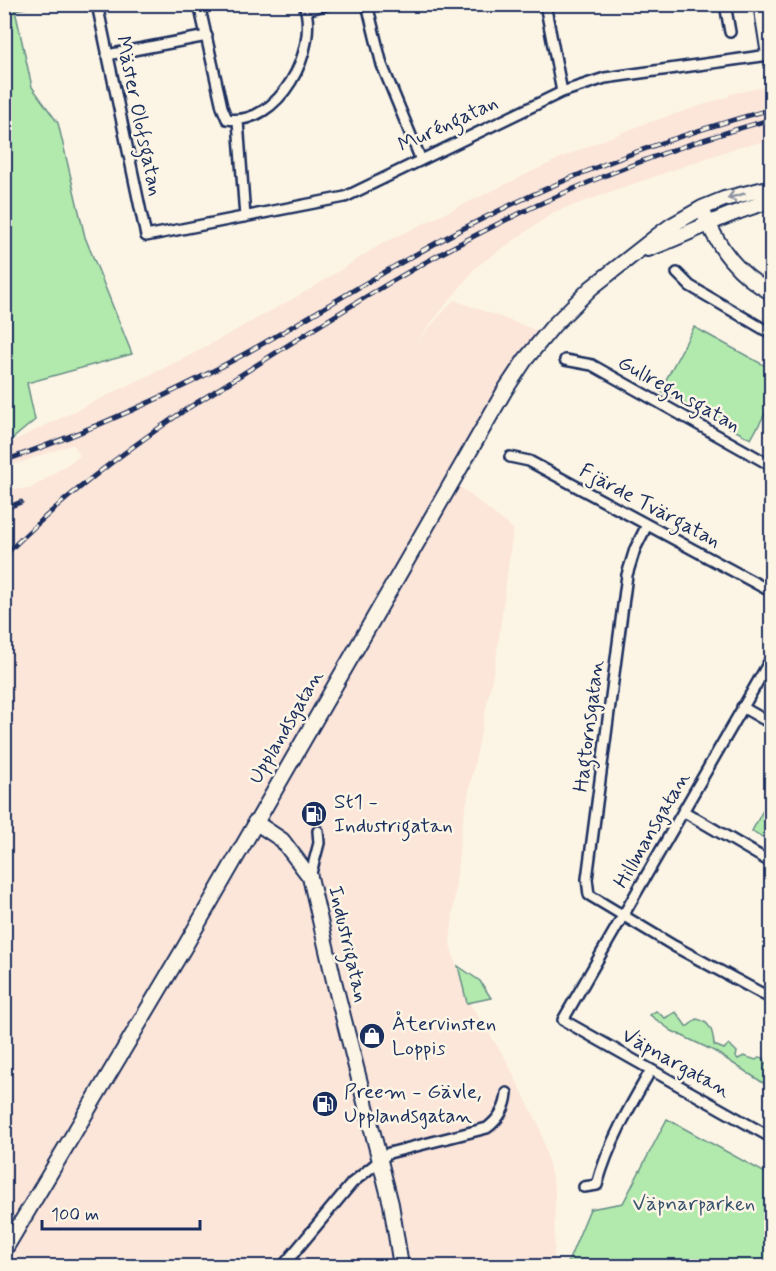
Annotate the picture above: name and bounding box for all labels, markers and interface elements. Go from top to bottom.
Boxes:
street label: Mäster Olofsgatan [106,33,170,199]
street label: Muréngatan [394,89,503,161]
one-way arrow [727,191,746,202]
street label: Gullregnsgatan [612,349,745,441]
street label: Fjärde Tvärgatan [573,457,726,557]
street label: Hagtornsgatan [567,658,613,794]
street label: Upplandsgatan [242,664,330,789]
street label: Hillmansgatan [607,766,697,893]
place label: St1 - Industrigatan [334,788,453,842]
fuel station icon: St1 - Industrigatan [299,799,329,829]
street label: Industrigatan [319,883,375,1005]
place label: Återvinsten Loppis [392,1010,496,1062]
shop icon: Återvinsten Loppis [357,1021,387,1051]
street label: Väpnargatan [617,1022,736,1105]
place label: Preem - Gävle, Upplandsgatan [344,1078,482,1130]
fuel station icon: Preem - Gävle, Upplandsgatan [310,1089,340,1119]
park label: Väpnarparken [633,1190,755,1218]
scale bar [42,1193,200,1231]
text: 100 m [51,1203,99,1227]

